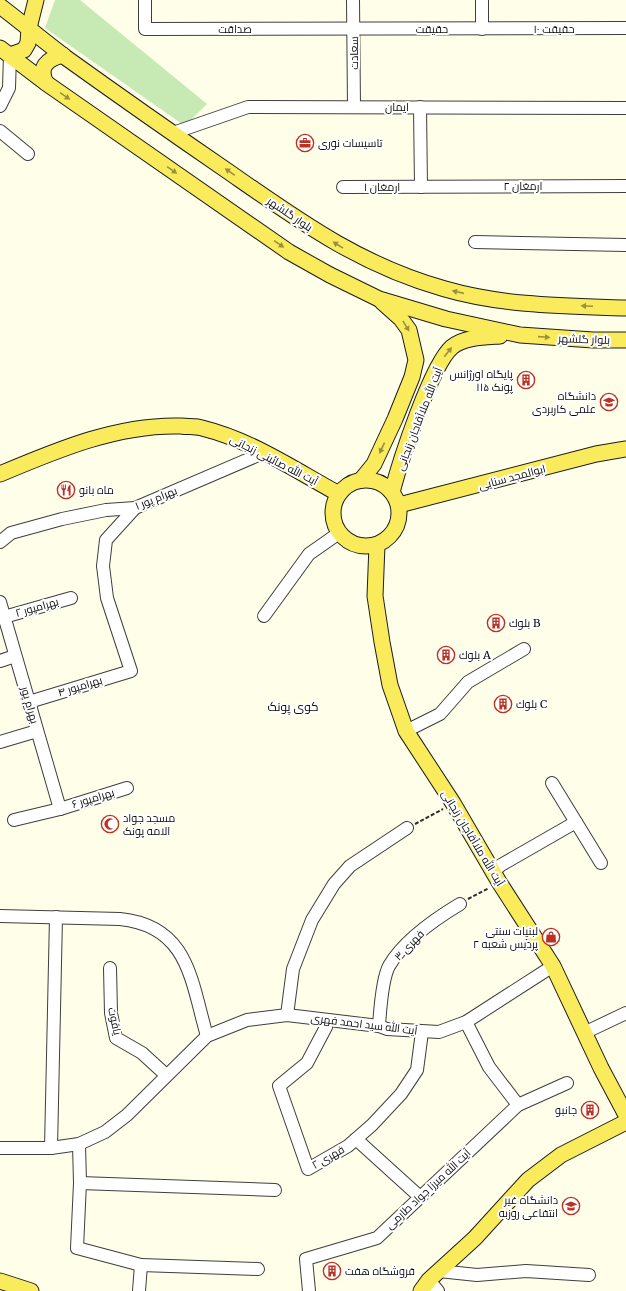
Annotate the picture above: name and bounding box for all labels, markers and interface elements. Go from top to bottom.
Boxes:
street label: صداقت [218,22,252,36]
street label: حقیقت [416,22,448,36]
street label: حقیقت ۱۰ [533,22,575,36]
street label: سعادت [347,36,361,70]
one-way arrow [60,92,70,100]
street label: ایمان [385,100,409,114]
office icon: تاسیسات نوری [295,133,315,153]
place label: تاسیسات نوری [318,136,383,150]
one-way arrow [167,166,177,174]
one-way arrow [224,168,235,176]
street label: ارمغان ۲ [504,179,542,193]
street label: ارمغان ۱ [364,180,400,194]
street label: بلوار گلشهر [264,193,316,234]
one-way arrow [273,240,284,248]
one-way arrow [333,241,343,249]
one-way arrow [452,289,464,295]
one-way arrow [581,303,593,310]
one-way arrow [402,320,409,332]
street label: بلوار گلشهر [557,331,610,347]
one-way arrow [538,333,550,340]
one-way arrow [444,347,453,358]
street label: آیت الله ملاآقاجان زنجانی [392,365,445,473]
place label: پایگاه اورژانس ۱۱۵ پونک [449,367,513,394]
building icon: پایگاه اورژانس ۱۱۵ پونک [516,370,536,390]
place label: دانشگاه علمی کاربردی [532,389,596,416]
school or university icon: دانشگاه علمی کاربردی [599,392,619,412]
street label: آیت الله صائینی زنجانی [228,431,321,488]
one-way arrow [379,442,385,453]
street label: ابوالمجد سنایی [477,461,547,493]
restaurant icon: ماه بانو [56,480,76,500]
place label: ماه بانو [79,483,114,497]
street label: بهرام پور ۱ [133,483,180,514]
street label: بهرامپور ۲ [14,594,60,620]
building icon: بلوك B [486,613,506,633]
place label: بلوك B [509,616,541,630]
building icon: بلوك A [436,645,456,665]
place label: بلوك A [459,648,491,662]
street label: بهرامپور ۴ [56,673,104,699]
street label: بهرام پور [17,684,42,726]
building icon: بلوك C [493,694,513,714]
place label: بلوك C [516,697,547,711]
district label: کوی پونک [267,699,319,716]
street label: بهرامپور ۶ [70,785,116,811]
street label: آیت الله ملاآقاجان زنجانی [439,787,508,889]
place label: مسجد جواد الامه پونک [123,811,175,838]
mosque icon: مسجد جواد الامه پونک [100,814,120,834]
place label: لبنیات سنتی پردیس شعبه ۲ [473,924,538,951]
street label: فهری ۳ [391,927,427,963]
shop icon: لبنیات سنتی پردیس شعبه ۲ [541,927,561,947]
street label: یاقوت [105,1006,125,1036]
street label: آیت الله سید احمد فهری [310,1010,418,1038]
building icon: جانبو [580,1100,600,1120]
place label: جانبو [555,1103,577,1117]
street label: فهری ۲ [309,1142,347,1172]
street label: آیت الله میرزا جواد طارمی [382,1145,473,1232]
place label: دانشگاه غیر انتفاعی روزبه [499,1193,558,1220]
school or university icon: دانشگاه غیر انتفاعی روزبه [561,1196,581,1216]
building icon: فروشگاه هفت [322,1261,342,1281]
place label: فروشگاه هفت [345,1264,415,1278]

